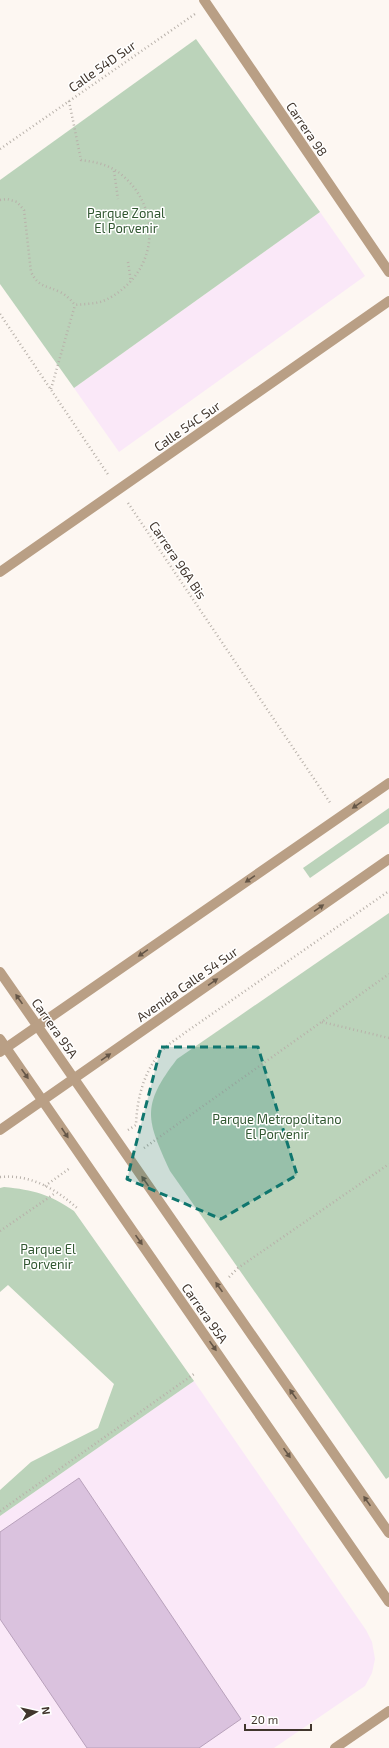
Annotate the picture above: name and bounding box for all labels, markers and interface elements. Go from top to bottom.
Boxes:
street label: Calle 54D Sur [65,37,139,95]
street label: Carrera 98 [283,99,331,159]
park label: Parque Zonal El Porvenir [87,205,165,236]
street label: Calle 54C Sur [151,397,223,455]
street label: Carrera 96A Bis [146,518,210,602]
one-way arrow [352,801,362,809]
one-way arrow [245,875,255,883]
one-way arrow [314,904,324,912]
street label: Avenida Calle 54 Sur [133,943,241,1025]
one-way arrow [138,949,148,957]
one-way arrow [207,978,218,986]
one-way arrow [15,994,23,1004]
street label: Carrera 95A [29,995,81,1061]
one-way arrow [101,1053,111,1061]
one-way arrow [21,1068,28,1080]
park label: Parque Metropolitano El Porvenir [212,1111,342,1142]
one-way arrow [61,1127,69,1138]
one-way arrow [141,1175,149,1186]
one-way arrow [135,1234,143,1245]
park label: Parque El Porvenir [20,1241,76,1272]
street label: Carrera 95A [179,1280,231,1346]
one-way arrow [215,1282,223,1293]
one-way arrow [209,1341,217,1352]
one-way arrow [289,1389,297,1399]
one-way arrow [283,1448,291,1459]
one-way arrow [363,1496,371,1506]
north arrow [16,1692,56,1732]
text: N [39,1706,53,1715]
scale bar [245,1706,311,1732]
text: 20 m [251,1712,278,1726]

